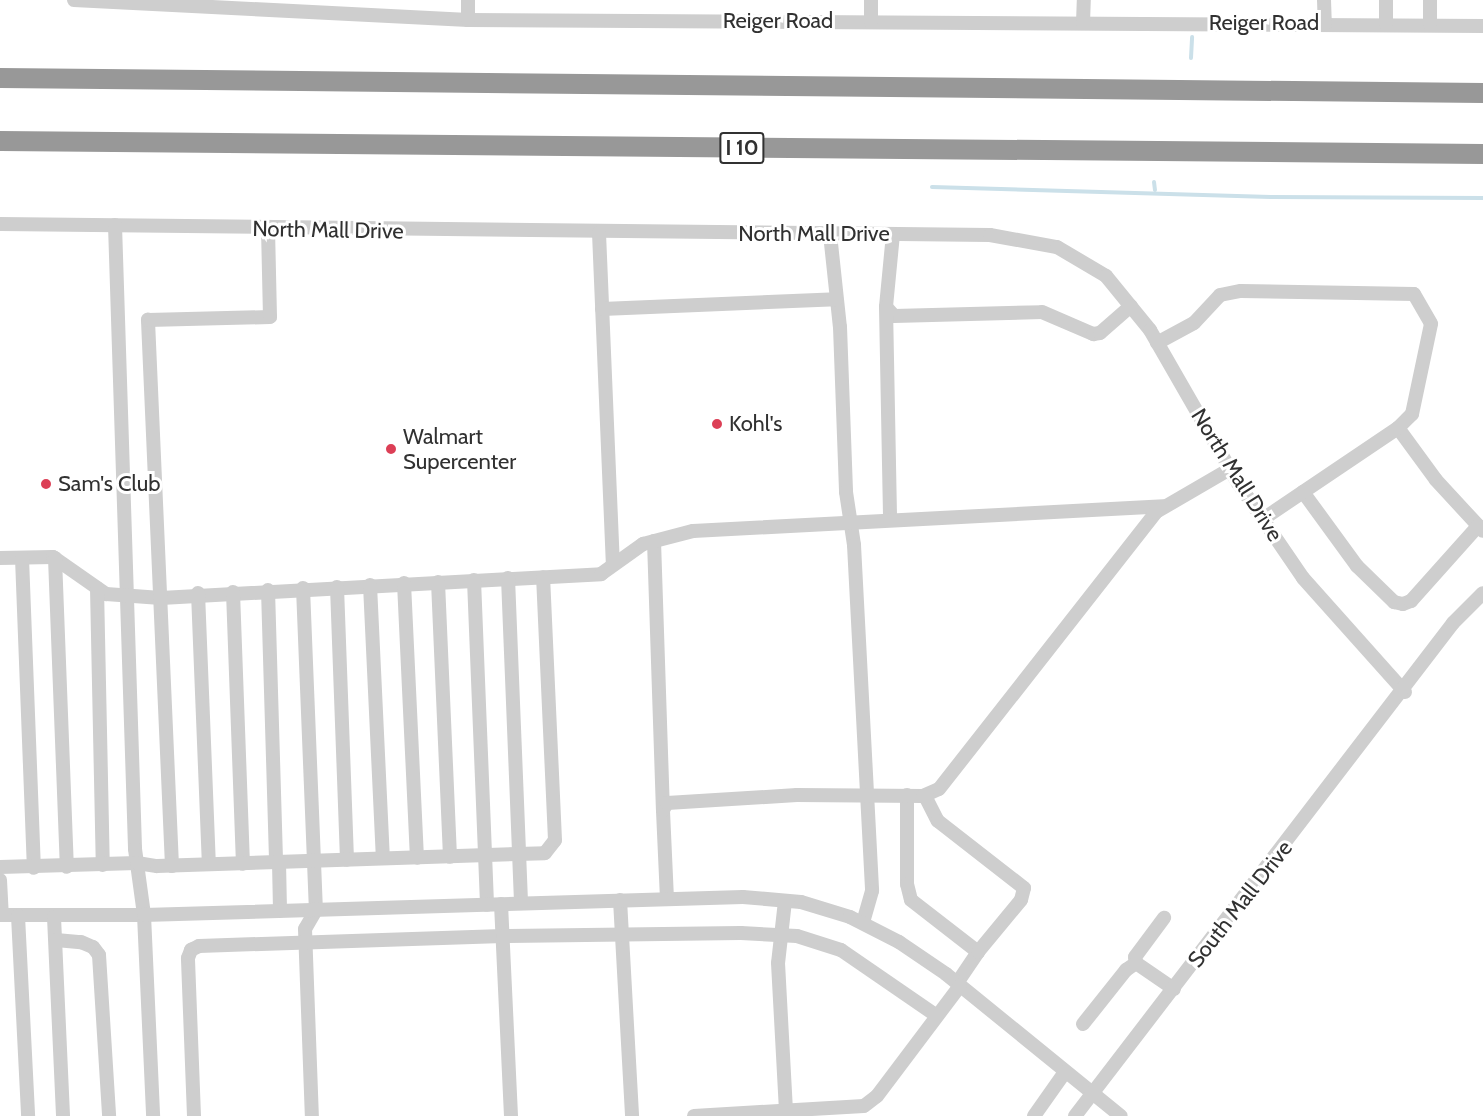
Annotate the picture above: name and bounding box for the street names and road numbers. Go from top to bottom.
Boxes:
street label: Reiger Road [723,8,833,34]
street label: Reiger Road [1209,10,1319,36]
road number: I 10 [718,130,766,166]
street label: North Mall Drive [252,215,404,245]
street label: North Mall Drive [738,221,890,247]
street label: North Mall Drive [1186,404,1288,546]
street label: South Mall Drive [1182,835,1298,973]

